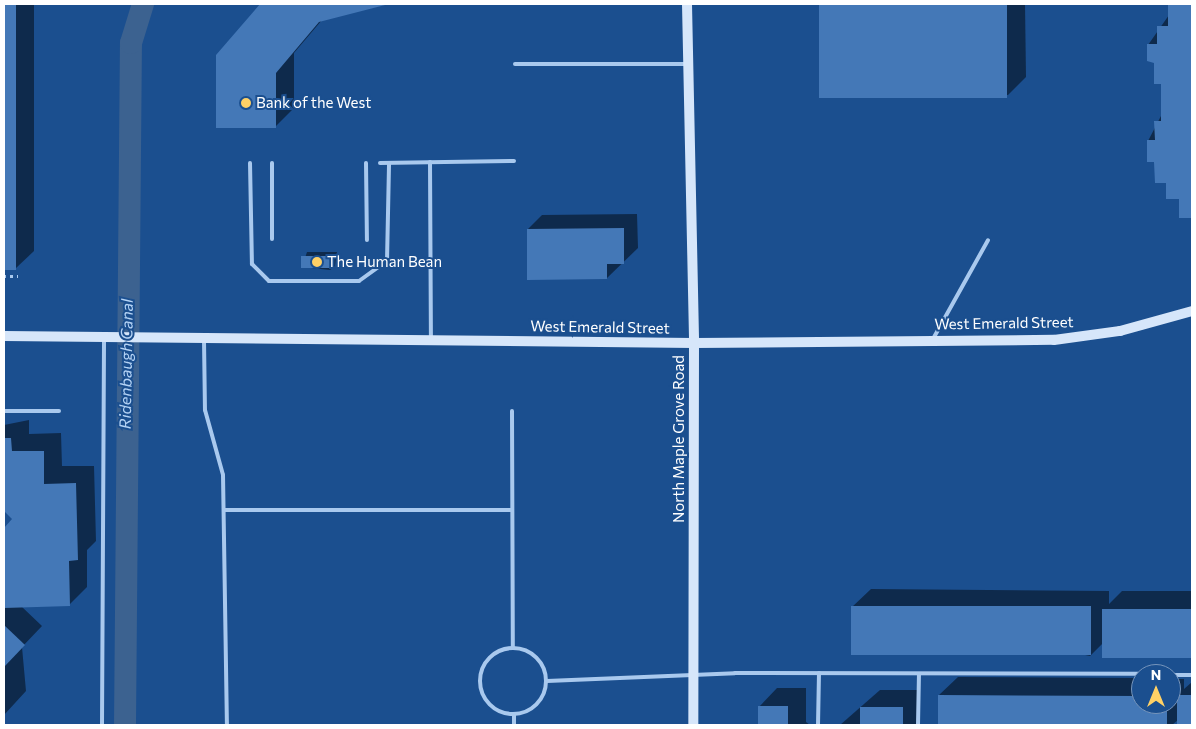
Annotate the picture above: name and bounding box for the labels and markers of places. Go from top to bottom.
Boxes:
place label: Bank of the West [256,94,371,112]
marker: Bank of the West [240,97,252,109]
place label: The Human Bean [327,253,442,271]
marker: The Human Bean [311,256,323,268]

